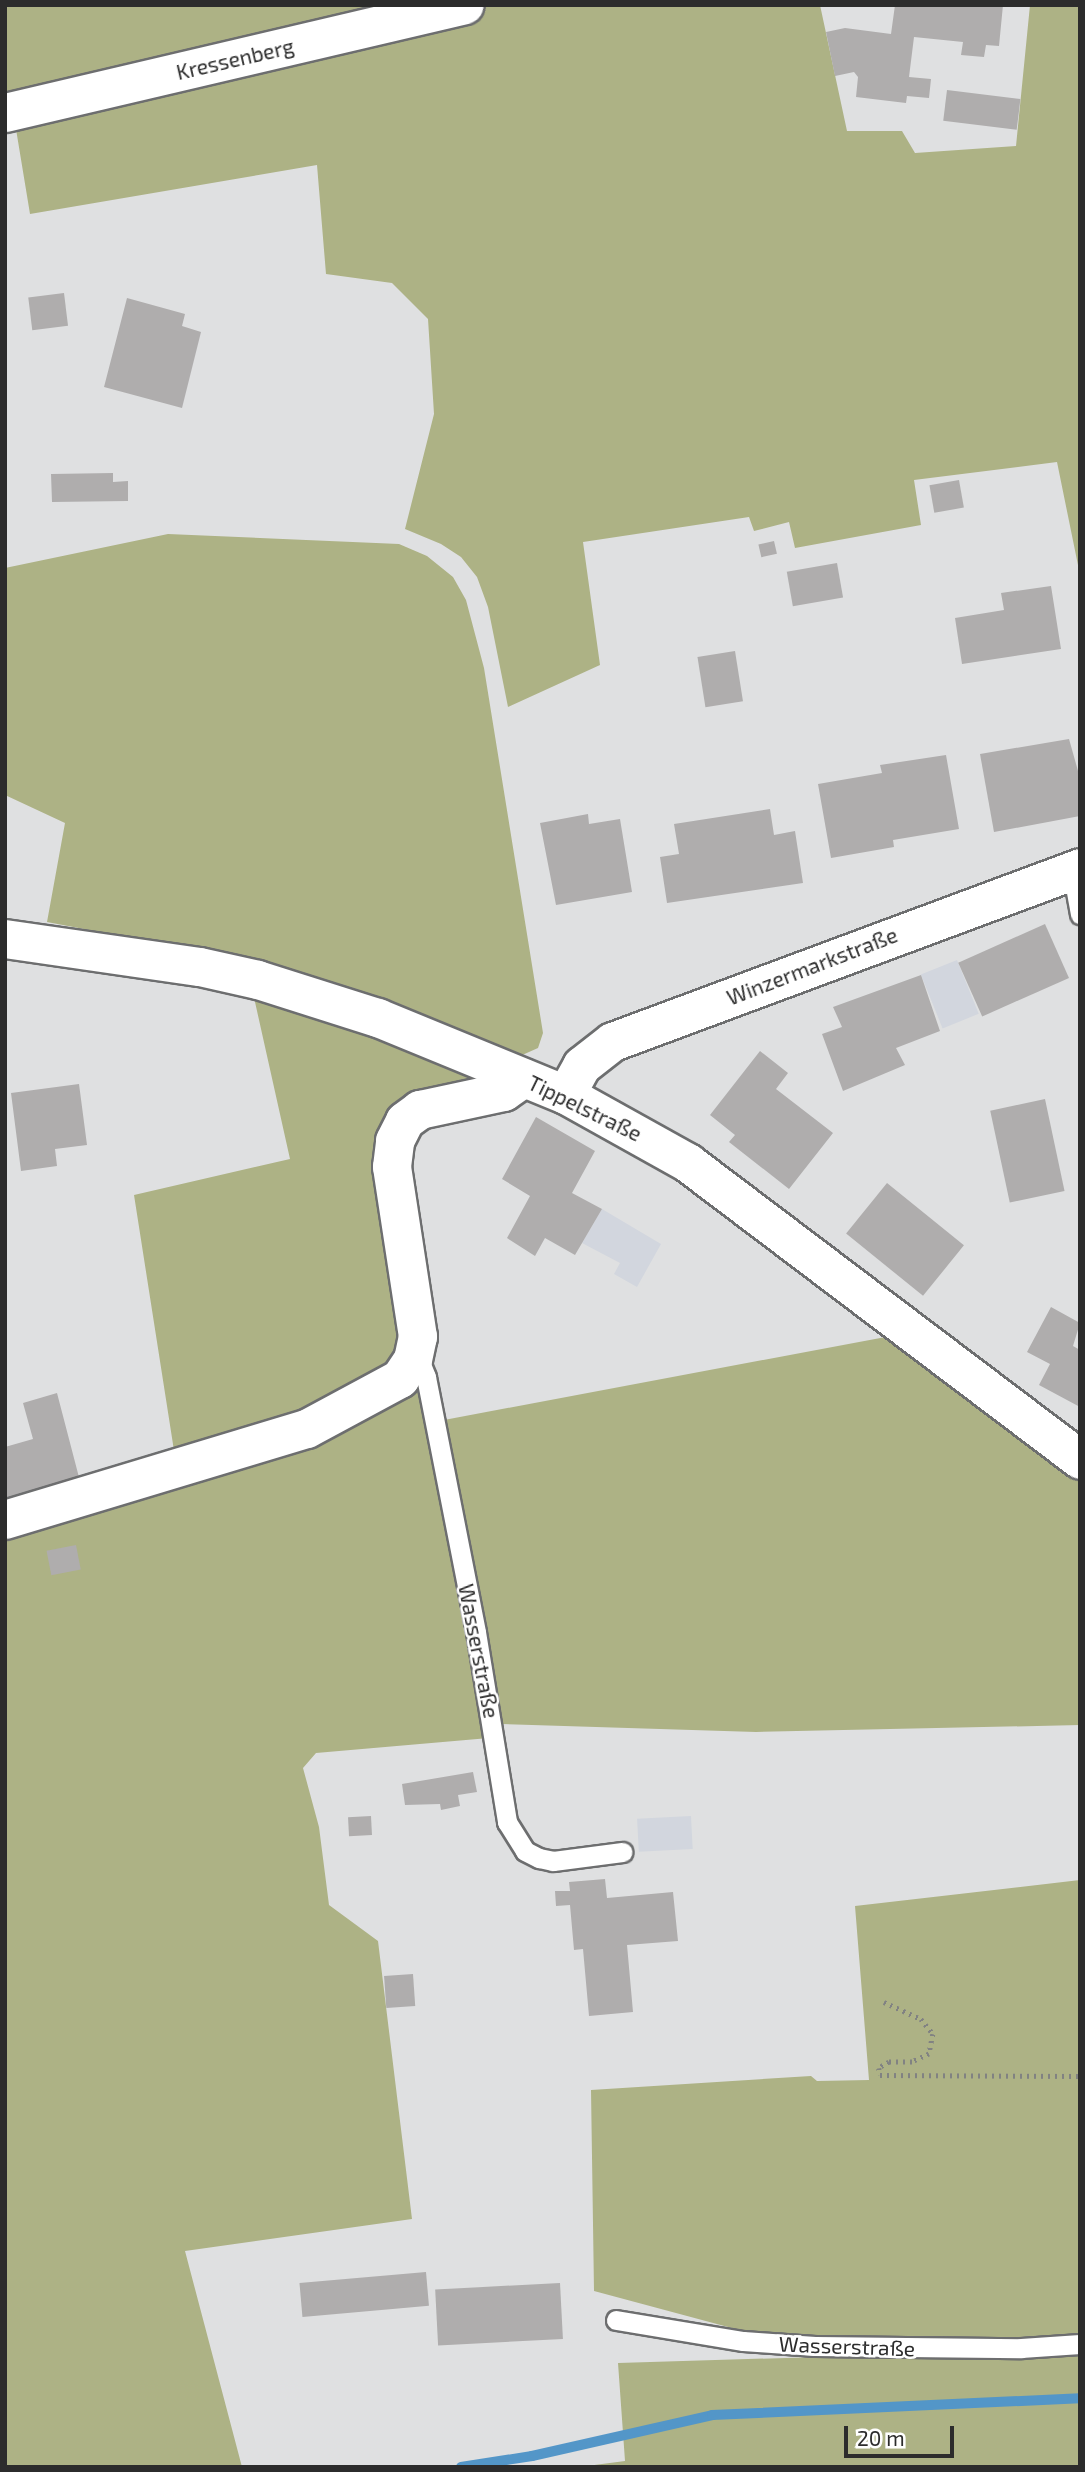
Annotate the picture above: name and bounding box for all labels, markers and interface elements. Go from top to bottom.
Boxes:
street label: Kressenberg [174,33,296,85]
street label: Winzermarkstraße [723,922,901,1010]
street label: Tippelstraße [524,1070,646,1146]
street label: Wasserstraße [454,1582,504,1720]
street label: Wasserstraße [778,2331,916,2361]
scale bar [847,2412,957,2456]
text: 20 m [857,2425,905,2450]

